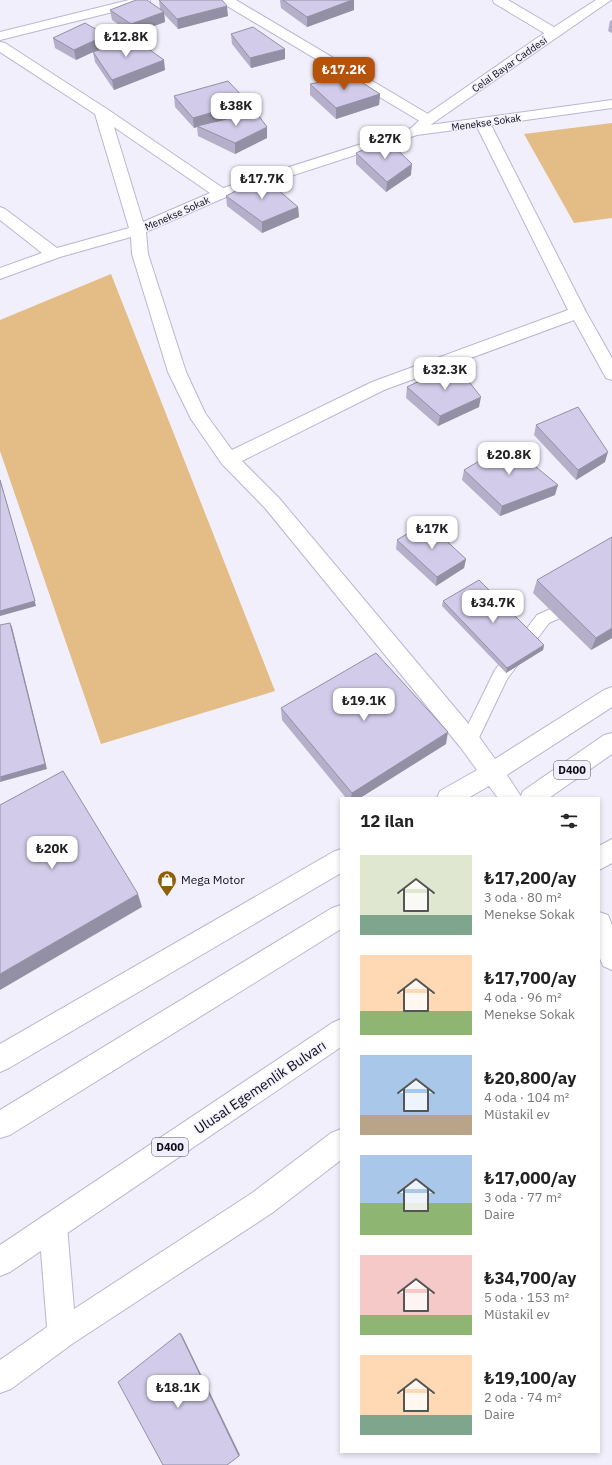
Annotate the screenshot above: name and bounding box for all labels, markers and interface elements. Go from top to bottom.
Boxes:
pin: ₺12.8K [93,24,159,58]
text: ₺12.8K [104,28,148,45]
street label: Celal Bayar Caddesi [469,34,549,95]
pin: ₺17.2K [311,57,377,91]
text: ₺17.2K [322,61,366,78]
pin: ₺38K [212,93,260,127]
text: ₺38K [220,97,252,114]
street label: Menekse Sokak [451,111,522,134]
pin: ₺27K [361,126,409,160]
text: ₺27K [369,130,401,147]
pin: ₺17.7K [229,166,295,200]
text: ₺17.7K [240,170,284,187]
street label: Menekse Sokak [143,193,212,234]
pin: ₺32.3K [412,357,478,391]
text: ₺32.3K [423,361,467,378]
pin: ₺20.8K [476,442,542,476]
text: ₺20.8K [487,446,531,463]
pin: ₺17K [408,516,456,550]
text: ₺17K [416,520,448,537]
pin: ₺34.7K [460,590,526,624]
text: ₺34.7K [471,594,515,611]
pin: ₺19.1K [331,688,397,722]
text: ₺19.1K [342,692,386,709]
road number: D400 [554,761,590,779]
text: 12 ilan [360,810,414,832]
icon: filters [558,810,580,832]
pin: ₺20K [28,836,76,870]
text: ₺20K [36,840,68,857]
text: ₺17,200/ay [484,867,576,889]
shop icon: Mega Motor [156,869,178,897]
icon: home [392,871,440,919]
place label: Mega Motor [181,872,245,887]
text: 3 oda · 80 m² [484,889,562,906]
text: Menekse Sokak [484,906,575,923]
text: ₺17,700/ay [484,967,576,989]
icon: home [392,971,440,1019]
text: 4 oda · 96 m² [484,989,562,1006]
text: Menekse Sokak [484,1006,575,1023]
street label: Ulusal Egemenlik Bulvarı [191,1036,329,1138]
text: ₺20,800/ay [484,1067,576,1089]
icon: home [392,1071,440,1119]
text: 4 oda · 104 m² [484,1089,569,1106]
text: Müstakil ev [484,1106,550,1123]
road number: D400 [152,1138,188,1156]
text: ₺17,000/ay [484,1167,576,1189]
icon: home [392,1171,440,1219]
text: 3 oda · 77 m² [484,1189,562,1206]
text: Daire [484,1206,515,1223]
text: ₺34,700/ay [484,1267,576,1289]
icon: home [392,1271,440,1319]
text: 5 oda · 153 m² [484,1289,569,1306]
text: Müstakil ev [484,1306,550,1323]
text: ₺19,100/ay [484,1367,576,1389]
icon: home [392,1371,440,1419]
pin: ₺18.1K [145,1375,211,1409]
text: ₺18.1K [156,1379,200,1396]
text: 2 oda · 74 m² [484,1389,562,1406]
text: Daire [484,1406,515,1423]

